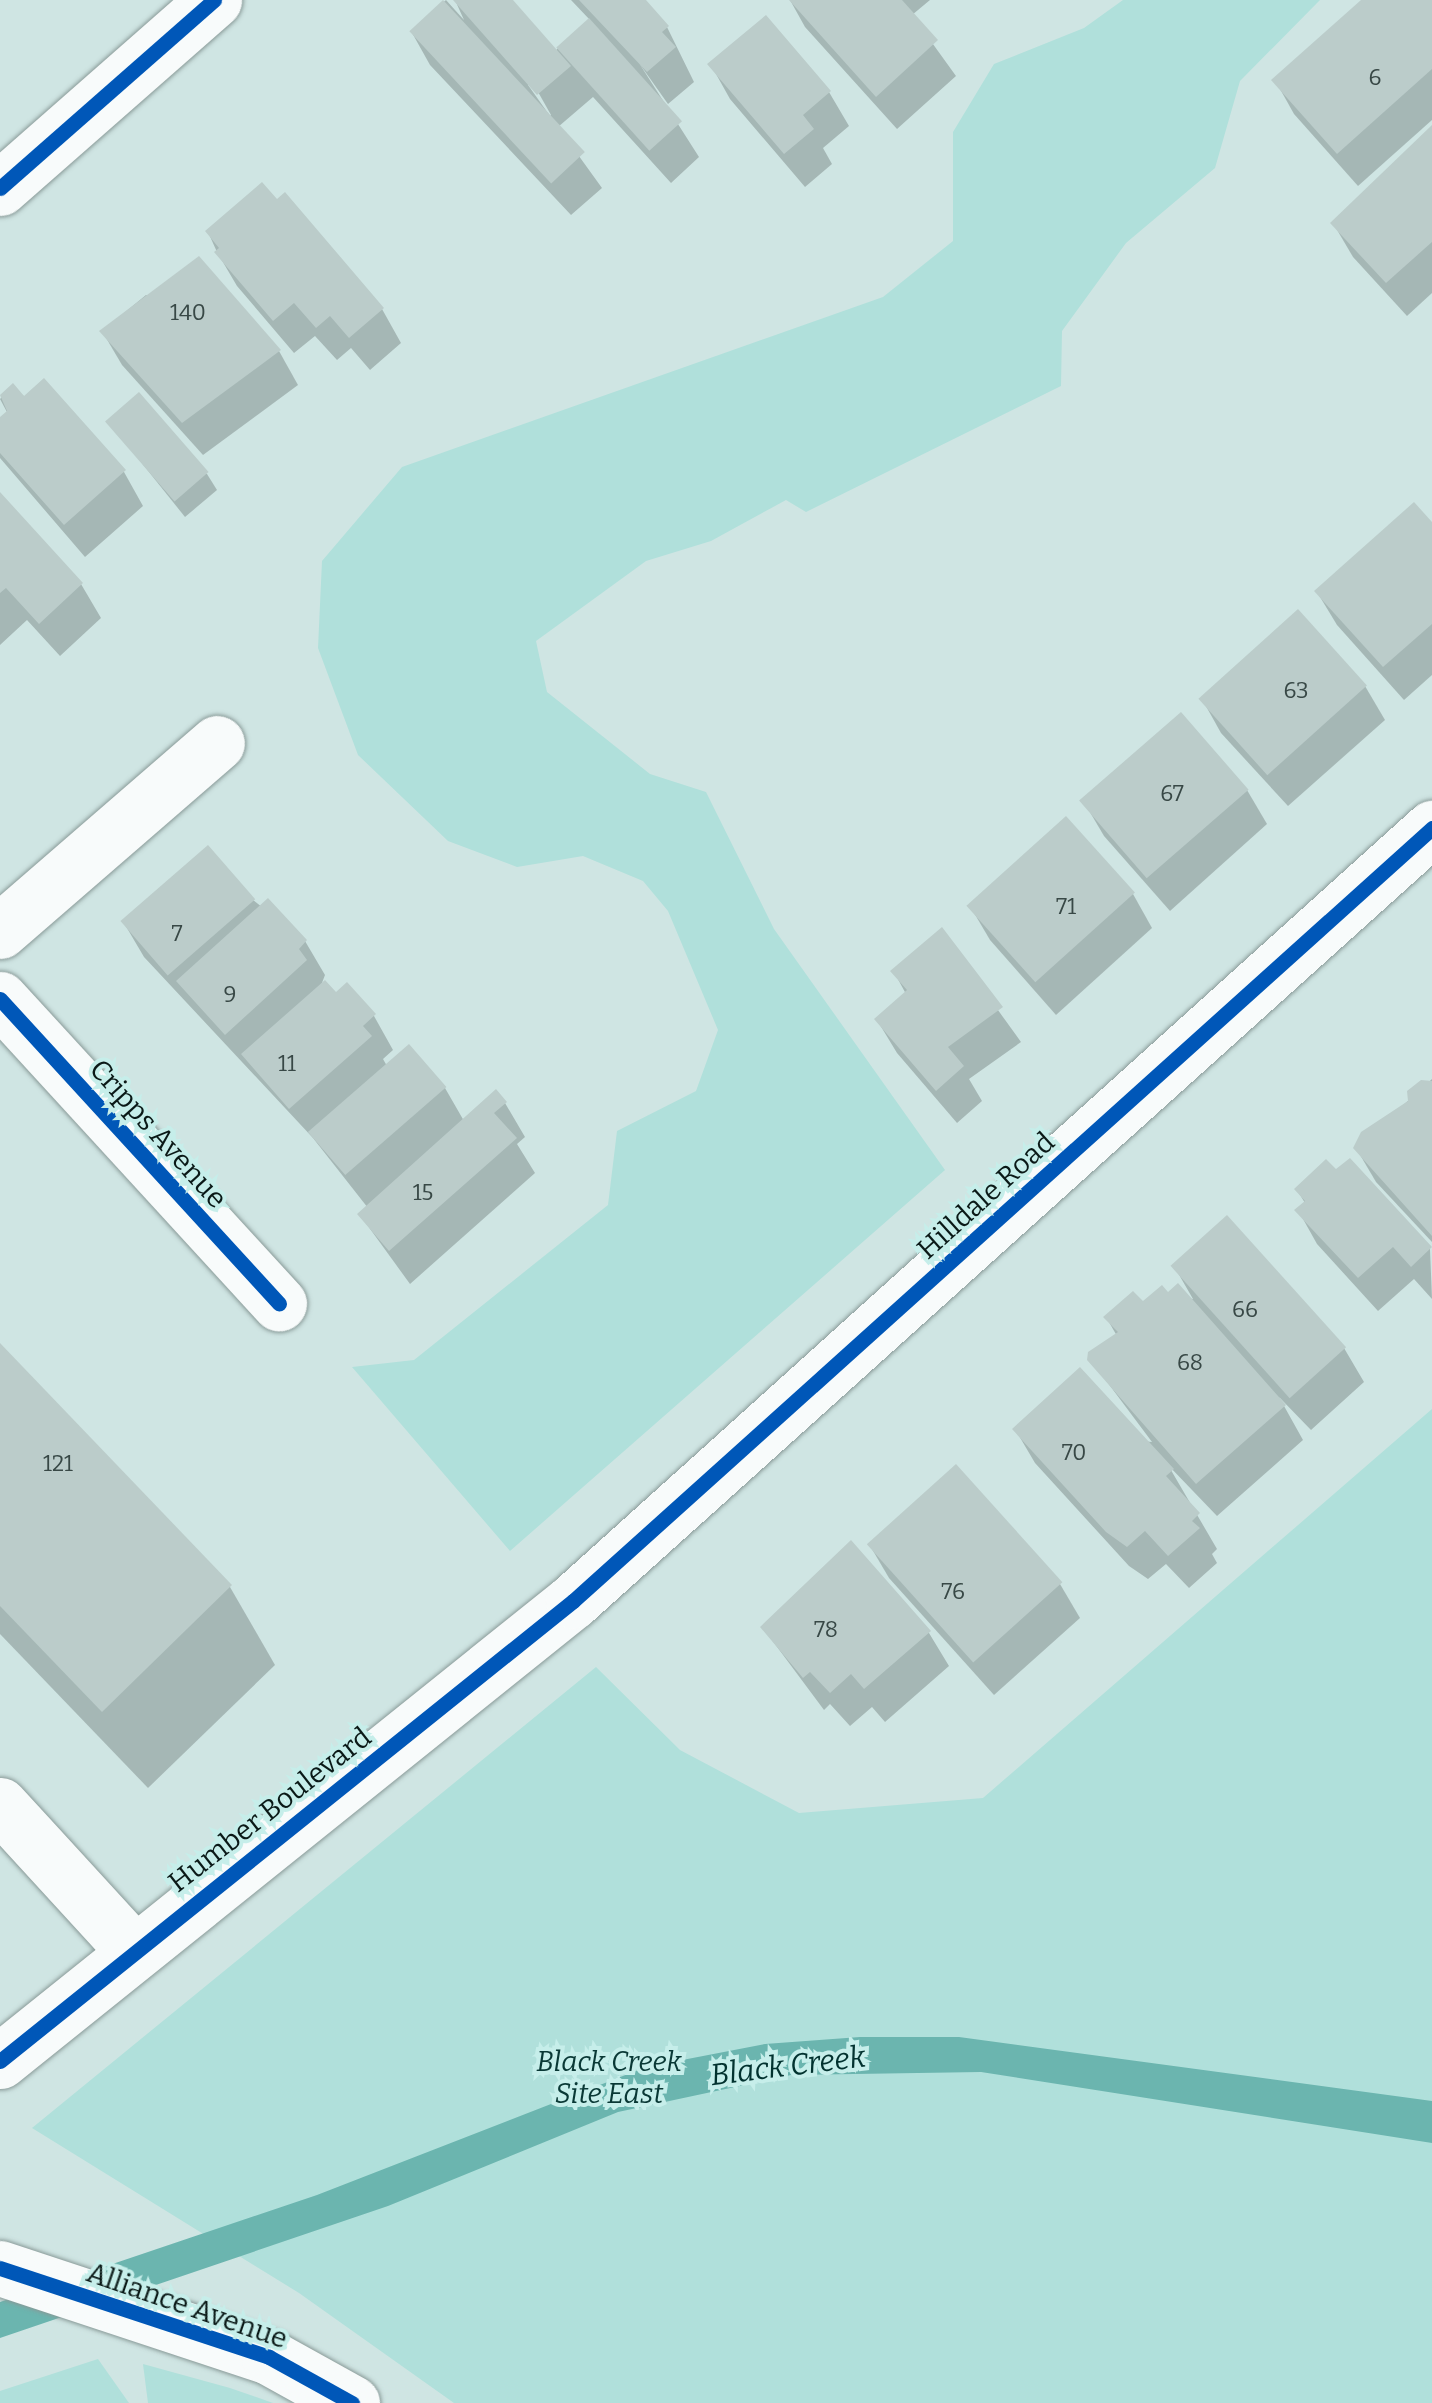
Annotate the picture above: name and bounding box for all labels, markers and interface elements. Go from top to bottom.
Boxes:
house number: 6 [1369,65,1381,91]
house number: 140 [170,300,206,326]
house number: 63 [1283,678,1309,704]
house number: 67 [1160,781,1184,807]
house number: 71 [1056,894,1076,920]
house number: 7 [171,921,183,947]
house number: 9 [224,982,236,1008]
house number: 11 [278,1051,296,1077]
street label: Cripps Avenue [82,1053,234,1215]
street label: Hilldale Road [910,1126,1062,1266]
house number: 15 [413,1180,433,1206]
house number: 66 [1232,1297,1258,1323]
house number: 68 [1177,1350,1203,1376]
house number: 70 [1062,1440,1086,1466]
house number: 121 [43,1451,73,1477]
house number: 76 [941,1579,965,1605]
house number: 78 [814,1617,838,1643]
street label: Humber Boulevard [162,1721,378,1899]
water label: Black Creek [708,2039,868,2093]
park label: Black Creek Site East [536,2045,682,2111]
street label: Alliance Avenue [82,2256,292,2356]

